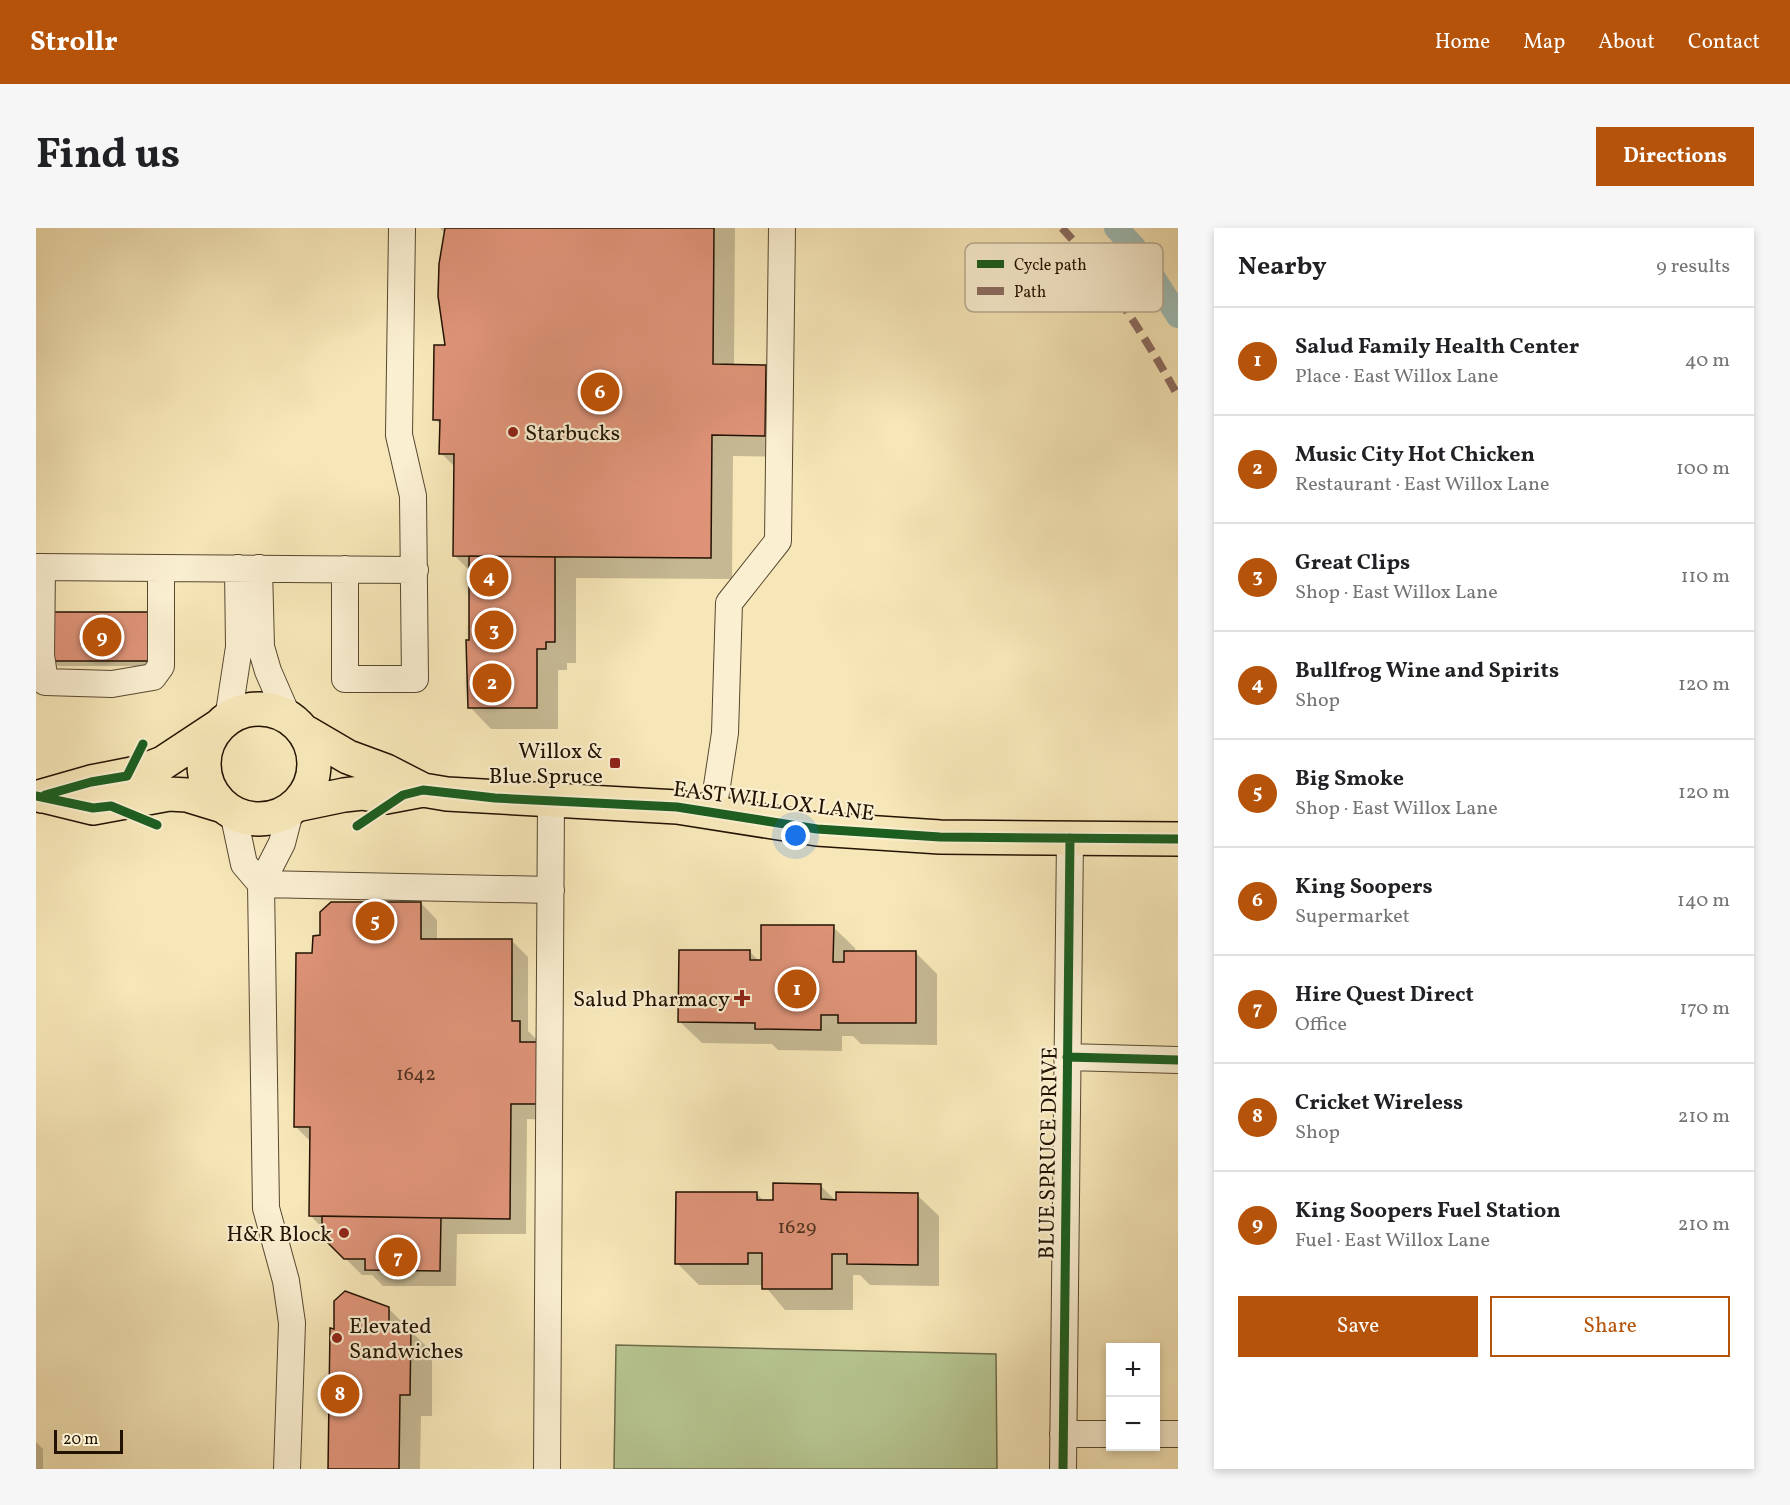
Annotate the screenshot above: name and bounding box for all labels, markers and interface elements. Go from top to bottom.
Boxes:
text: Strollr [30,23,118,62]
text: Home [1435,28,1490,57]
text: Map [1523,28,1565,57]
text: About [1598,28,1655,57]
text: Contact [1688,28,1760,57]
text: Find us [36,127,180,186]
button: Directions [1596,127,1754,186]
legend [965,243,1163,312]
text: Nearby [1238,249,1327,285]
text: 9 results [1656,253,1730,281]
text: Cycle path [1014,255,1087,277]
text: Path [1014,282,1046,304]
text: Salud Family Health Center [1295,332,1579,363]
text: 1 [1253,347,1262,375]
text: 40 m [1685,347,1730,375]
text: Place · East Willox Lane [1295,363,1499,391]
pin: 6 [580,370,620,414]
place label: Starbucks [525,419,620,450]
marker: Starbucks [506,425,520,439]
text: Music City Hot Chicken [1295,440,1535,471]
text: 2 [1252,455,1263,483]
text: 100 m [1676,455,1730,483]
text: Restaurant · East Willox Lane [1295,471,1549,499]
text: Great Clips [1295,548,1410,579]
pin: 4 [470,554,508,600]
text: 3 [1252,563,1263,591]
text: 110 m [1681,563,1730,591]
text: Shop · East Willox Lane [1295,579,1498,607]
pin: 3 [474,608,514,652]
pin: 9 [82,614,122,660]
text: Bullfrog Wine and Spirits [1295,656,1559,687]
pin: 2 [472,660,512,706]
text: 4 [1251,671,1264,699]
text: 120 m [1678,671,1730,699]
text: Shop [1295,687,1340,715]
place label: Willox & Blue Spruce [489,737,603,793]
marker: Willox & Blue Spruce [608,756,622,770]
text: Big Smoke [1295,764,1404,795]
street label: EAST WILLOX LANE [671,775,876,830]
text: 5 [1253,779,1262,807]
text: 120 m [1678,779,1730,807]
text: Shop · East Willox Lane [1295,795,1498,823]
your location [781,821,810,850]
text: King Soopers [1295,872,1433,903]
text: 6 [1252,887,1263,915]
text: 140 m [1677,887,1730,915]
pin: 5 [356,898,394,944]
text: Supermarket [1295,903,1410,931]
pin: 1 [778,966,816,1011]
text: Hire Quest Direct [1295,980,1474,1011]
place label: Salud Pharmacy [573,985,730,1016]
marker: Salud Pharmacy [735,991,749,1005]
text: 7 [1253,995,1262,1023]
text: 170 m [1680,995,1730,1023]
text: Office [1295,1011,1347,1039]
street label: BLUE SPRUCE DRIVE [1032,1047,1067,1260]
house number: 1642 [396,1061,436,1089]
text: Cricket Wireless [1295,1088,1463,1119]
text: 8 [1252,1103,1263,1131]
text: 210 m [1678,1103,1730,1131]
text: Shop [1295,1119,1340,1147]
text: King Soopers Fuel Station [1295,1196,1561,1227]
text: 9 [1252,1211,1263,1239]
text: 210 m [1678,1211,1730,1239]
house number: 1629 [778,1214,816,1242]
place label: H&R Block [226,1220,332,1251]
marker: H&R Block [337,1226,351,1240]
text: Fuel · East Willox Lane [1295,1227,1490,1255]
pin: 7 [378,1234,418,1280]
button: Save [1238,1296,1478,1357]
button: Share [1490,1296,1730,1357]
place label: Elevated Sandwiches [349,1312,464,1368]
marker: Elevated Sandwiches [330,1331,344,1345]
map controls [1106,1343,1160,1451]
button: + [1106,1343,1160,1397]
pin: 8 [320,1372,360,1416]
button: − [1106,1397,1160,1451]
scale bar [54,1427,123,1454]
text: 20 m [63,1429,98,1451]

